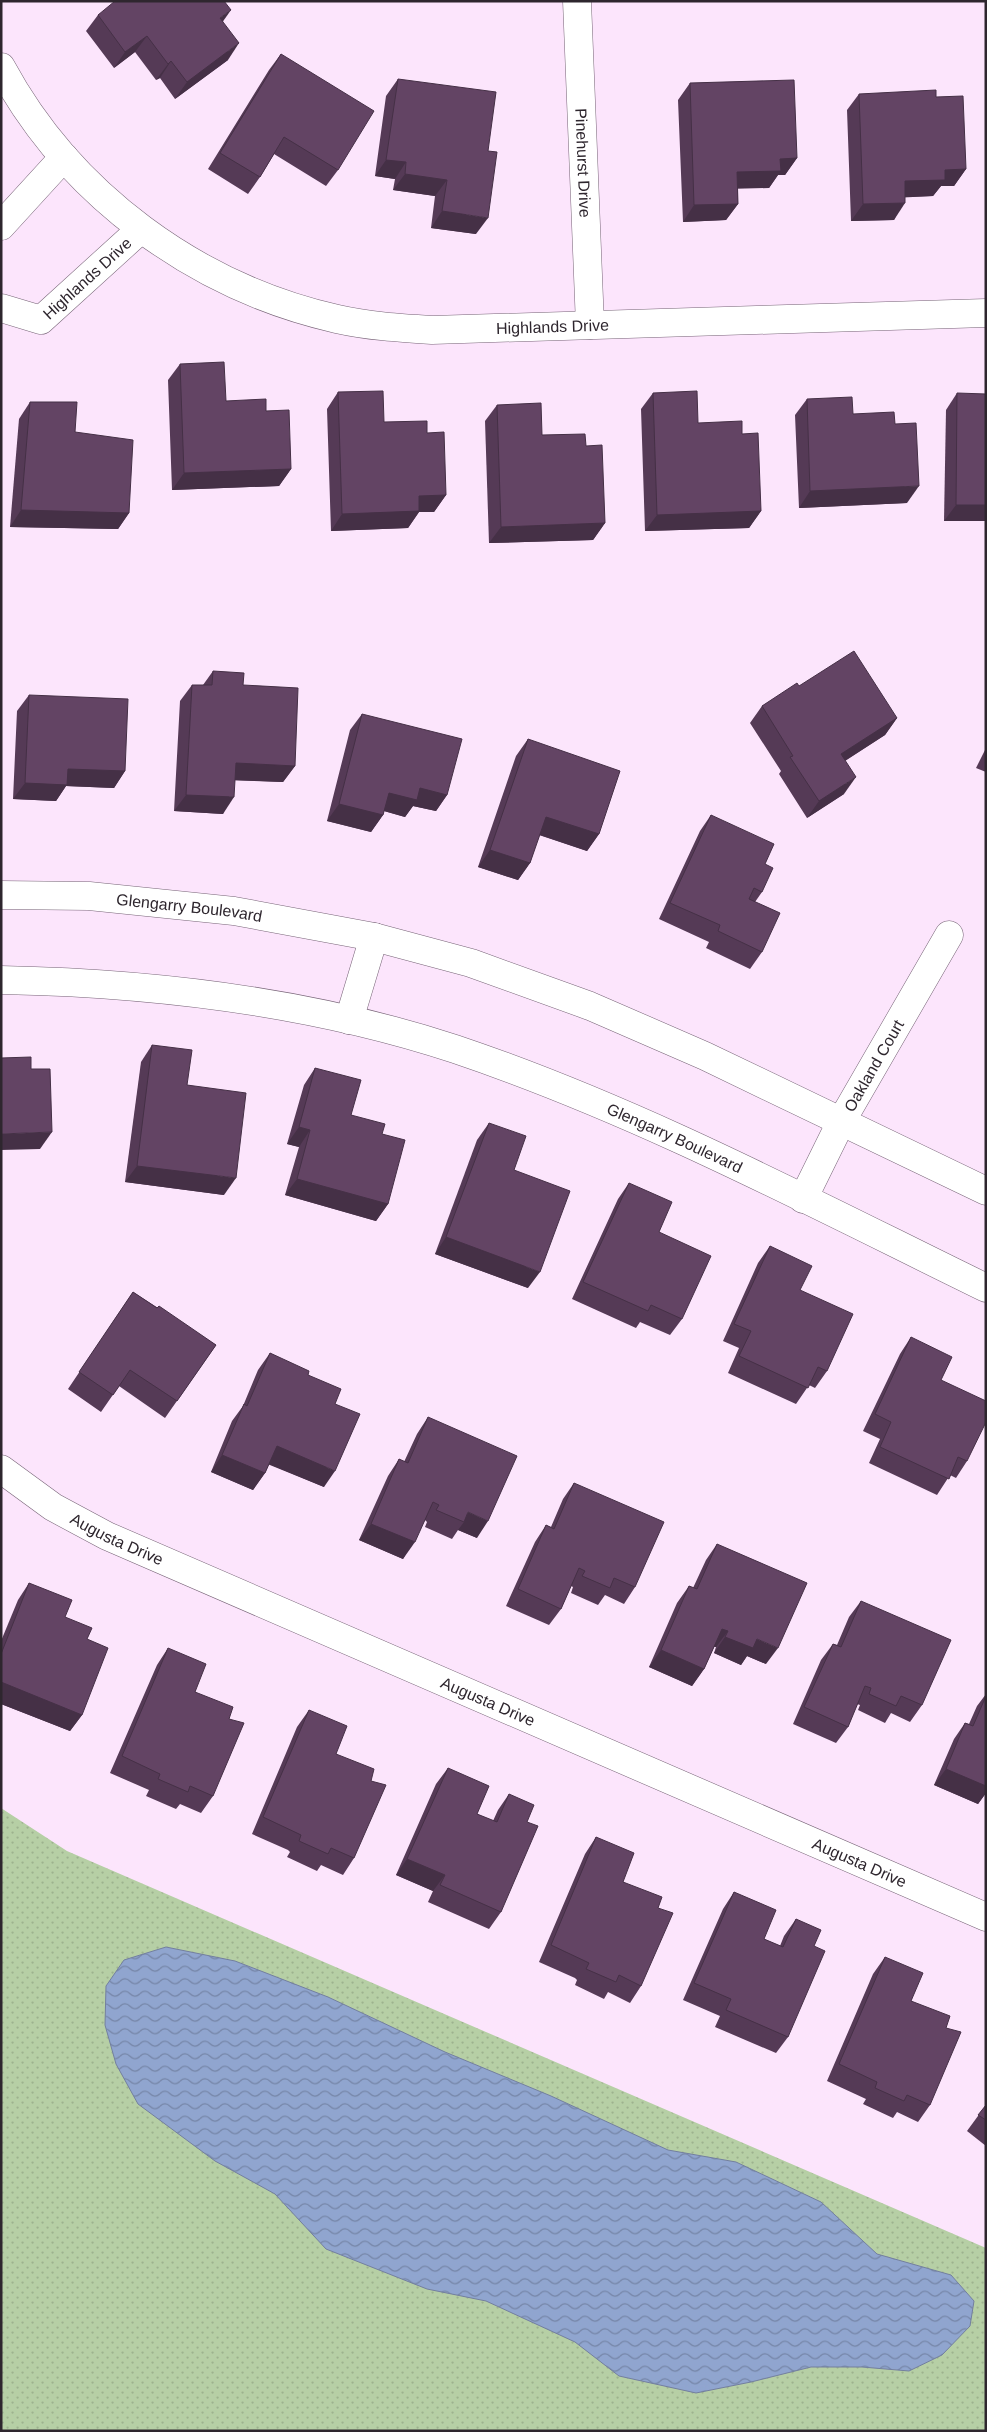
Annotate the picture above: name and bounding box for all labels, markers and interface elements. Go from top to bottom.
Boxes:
street label: Pinehurst Drive [572,108,594,218]
street label: Highlands Drive [40,234,135,323]
street label: Highlands Drive [496,317,609,337]
street label: Glengarry Boulevard [115,891,264,925]
street label: Oakland Court [841,1016,907,1115]
street label: Glengarry Boulevard [604,1100,745,1176]
street label: Augusta Drive [68,1510,166,1568]
street label: Augusta Drive [438,1674,537,1729]
street label: Augusta Drive [810,1835,909,1891]

